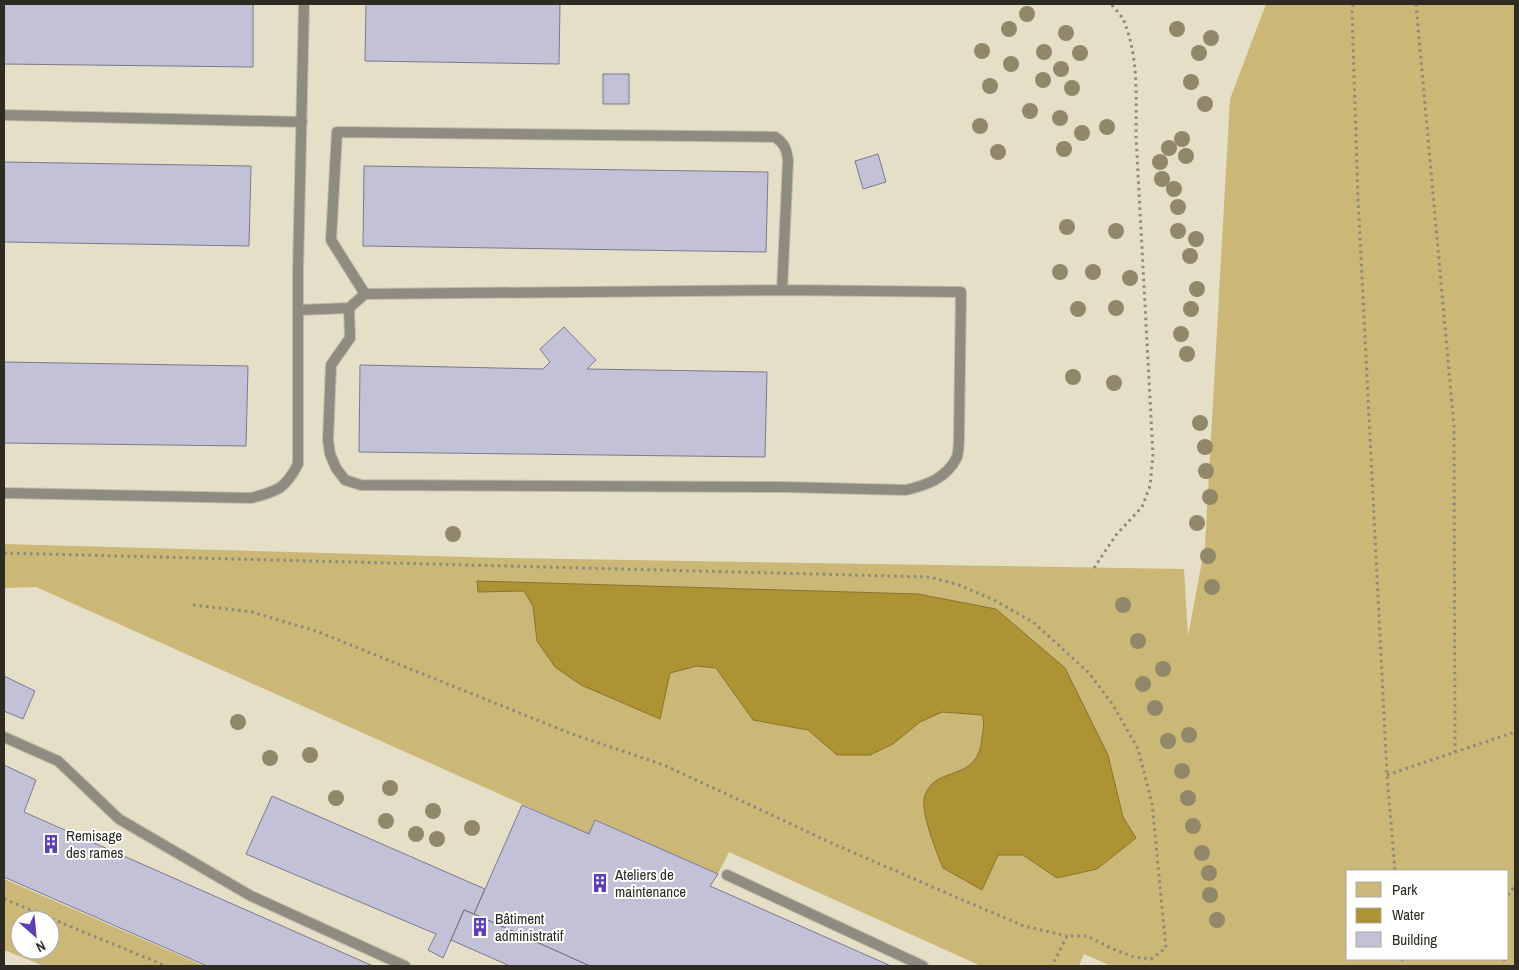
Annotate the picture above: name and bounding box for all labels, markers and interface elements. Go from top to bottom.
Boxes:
place label: Remisage des rames [66,825,123,863]
building icon: Remisage des rames [40,833,62,855]
place label: Ateliers de maintenance [614,864,686,902]
legend [1346,870,1509,960]
building icon: Ateliers de maintenance [589,872,611,894]
text: Park [1392,879,1418,900]
text: Water [1392,904,1424,925]
place label: Bâtiment administratif [495,908,564,946]
north arrow [10,910,60,960]
building icon: Bâtiment administratif [469,916,491,938]
text: Building [1392,929,1437,950]
text: N [33,937,49,956]

